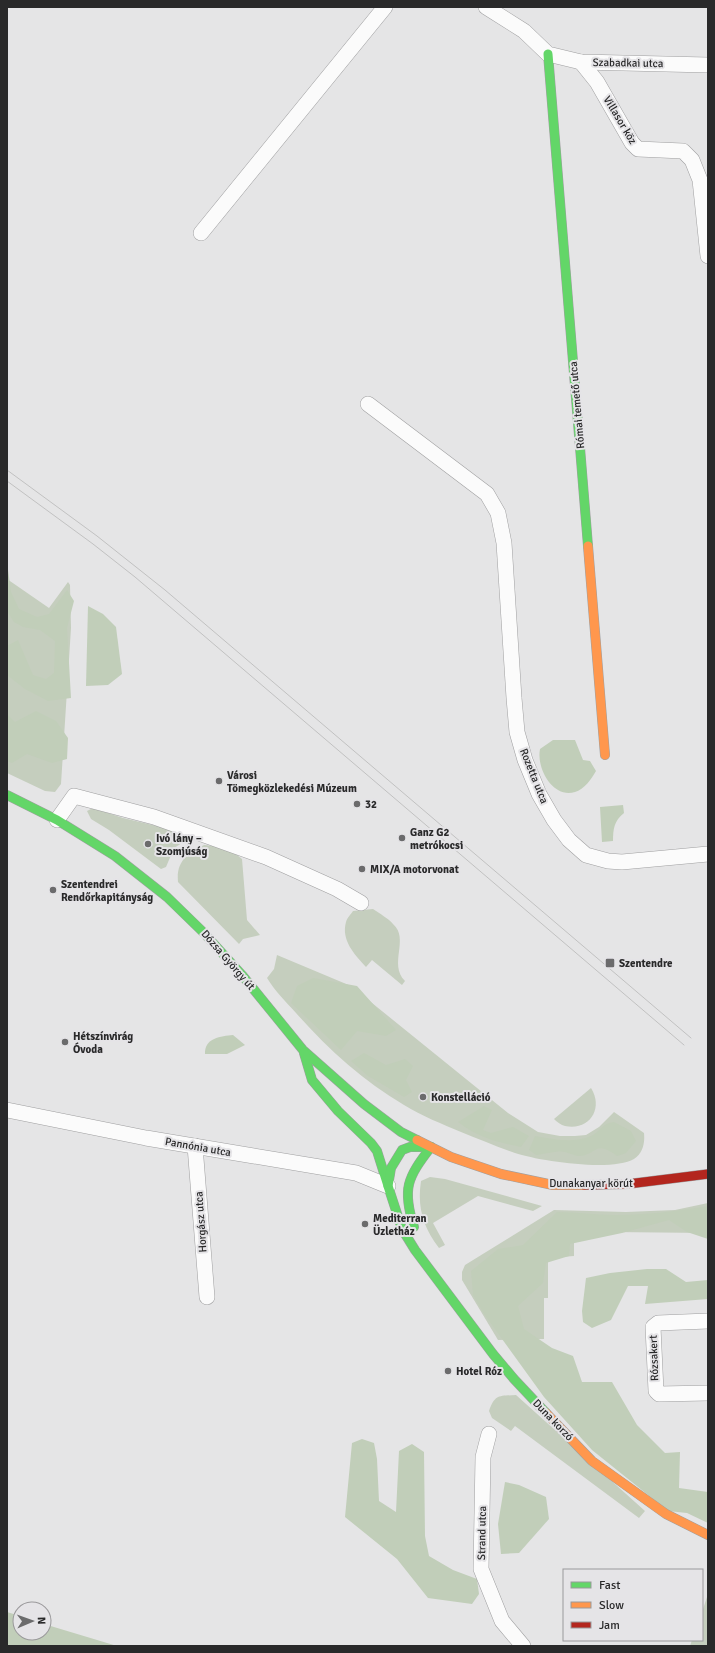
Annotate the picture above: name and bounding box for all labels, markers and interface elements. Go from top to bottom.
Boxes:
street label: Szabadkai utca [593,56,664,70]
street label: Villasor köz [601,94,640,147]
street label: Római temető utca [567,360,587,449]
street label: Rozetta utca [517,746,551,806]
place label: Városi Tömegközlekedési Múzeum [227,769,357,795]
marker: Városi Tömegközlekedési Múzeum [214,776,224,786]
place label: 32 [365,798,377,811]
marker: 32 [352,799,362,809]
place label: Ganz G2 metrókocsi [410,826,463,852]
place label: Ivó lány – Szomjúság [156,832,207,858]
marker: Ganz G2 metrókocsi [397,833,407,843]
marker: Ivó lány – Szomjúság [143,839,153,849]
place label: MIX/A motorvonat [370,863,459,876]
marker: MIX/A motorvonat [357,864,367,874]
place label: Szentendrei Rendőrkapitányság [61,878,153,904]
marker: Szentendrei Rendőrkapitányság [48,885,58,895]
street label: Dózsa György út [198,927,258,993]
marker: Szentendre [604,957,616,969]
place label: Szentendre [619,957,673,970]
place label: Hétszínvirág Óvoda [73,1030,133,1056]
marker: Hétszínvirág Óvoda [60,1037,70,1047]
place label: Konstelláció [431,1091,491,1104]
marker: Konstelláció [418,1092,428,1102]
street label: Pannónia utca [164,1135,232,1159]
street label: Dunakanyar körút [549,1177,633,1190]
street label: Horgász utca [192,1191,210,1253]
place label: Mediterran Üzletház [373,1212,427,1238]
marker: Mediterran Üzletház [360,1219,370,1229]
street label: Rózsakert [647,1335,661,1381]
place label: Hotel Róz [456,1365,502,1378]
marker: Hotel Róz [443,1366,453,1376]
street label: Duna korzó [530,1397,576,1444]
street label: Strand utca [475,1505,489,1560]
legend [563,1569,703,1641]
text: Fast [599,1578,620,1593]
text: Slow [599,1598,624,1613]
north arrow [12,1601,52,1641]
text: N [35,1617,48,1625]
text: Jam [599,1618,620,1633]

